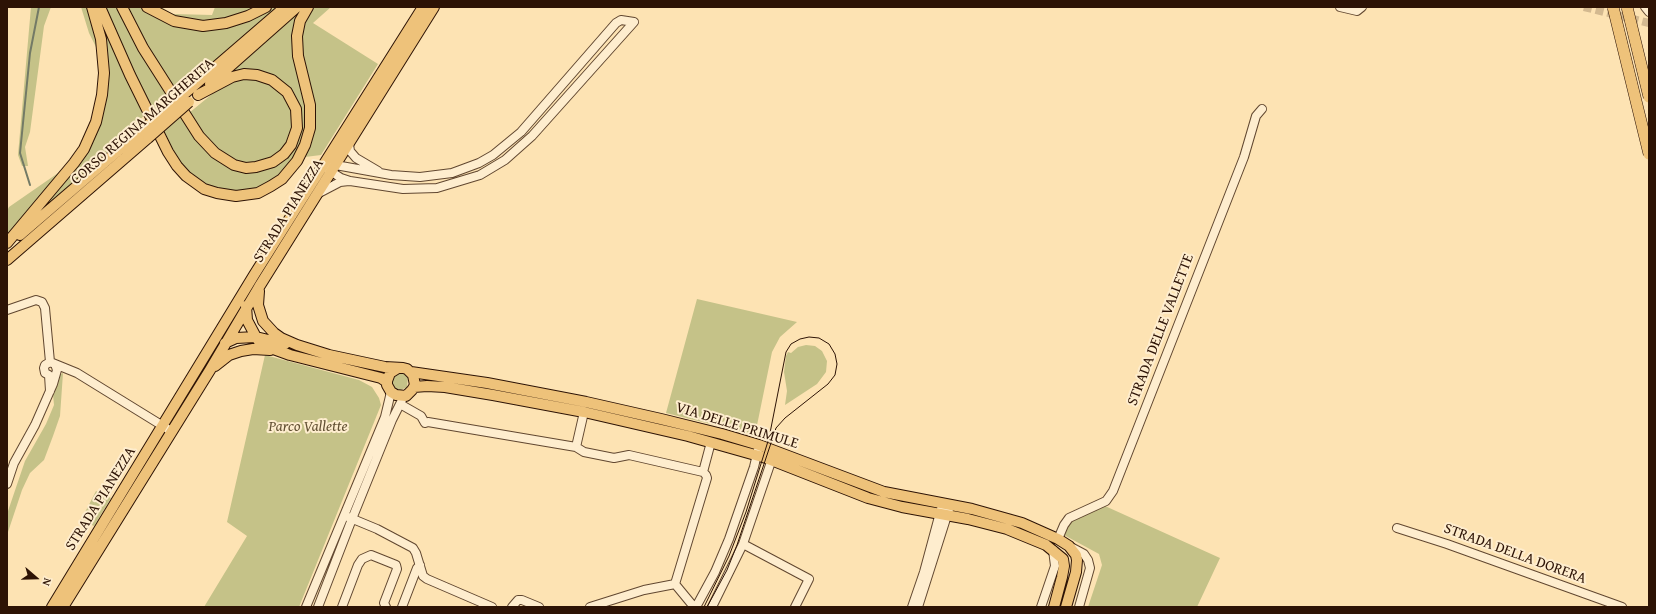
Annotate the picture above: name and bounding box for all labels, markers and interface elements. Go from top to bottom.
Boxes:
street label: CORSO REGINA MARGHERITA [68,55,218,189]
street label: STRADA PIANEZZA [250,156,328,266]
street label: STRADA DELLE VALLETTE [1124,252,1198,408]
street label: VIA DELLE PRIMULE [673,399,801,453]
park label: Parco Vallette [268,418,348,436]
street label: STRADA PIANEZZA [62,444,140,554]
street label: STRADA DELLA DORERA [1441,520,1589,588]
north arrow [16,558,56,598]
text: N [39,576,56,588]

